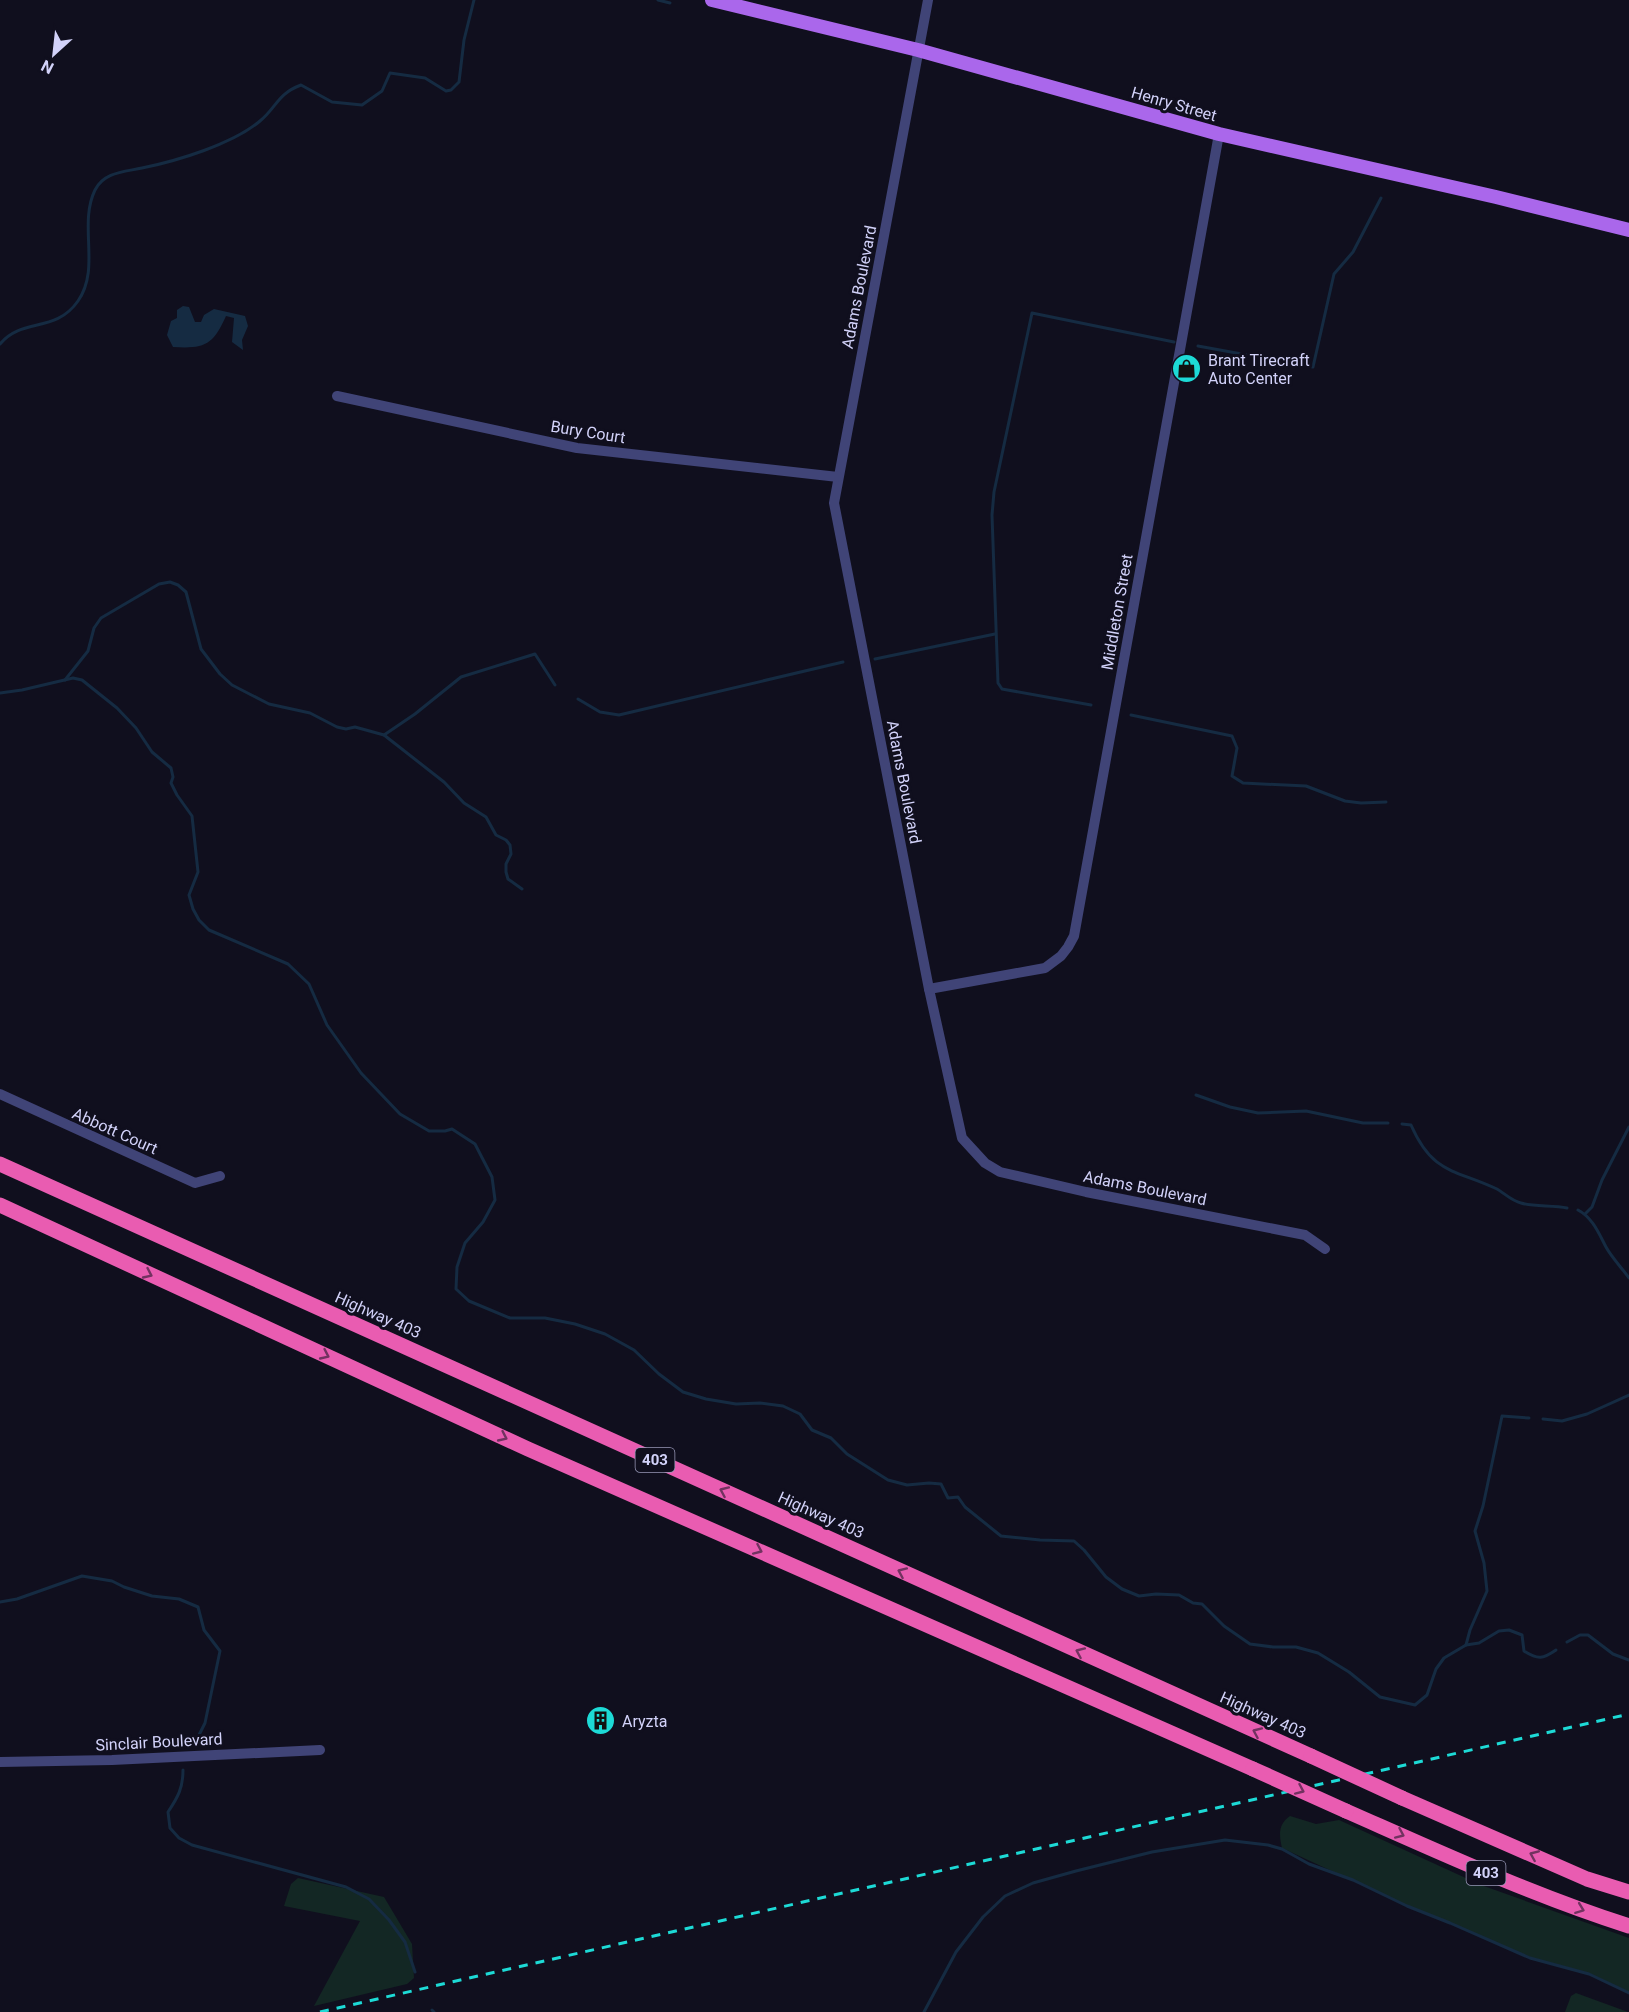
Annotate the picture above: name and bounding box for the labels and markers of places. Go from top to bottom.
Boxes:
place label: Brant Tirecraft Auto Center [1208,351,1310,388]
shop icon: Brant Tirecraft Auto Center [1171,353,1203,385]
building icon: Aryzta [585,1705,617,1737]
place label: Aryzta [622,1712,667,1731]

